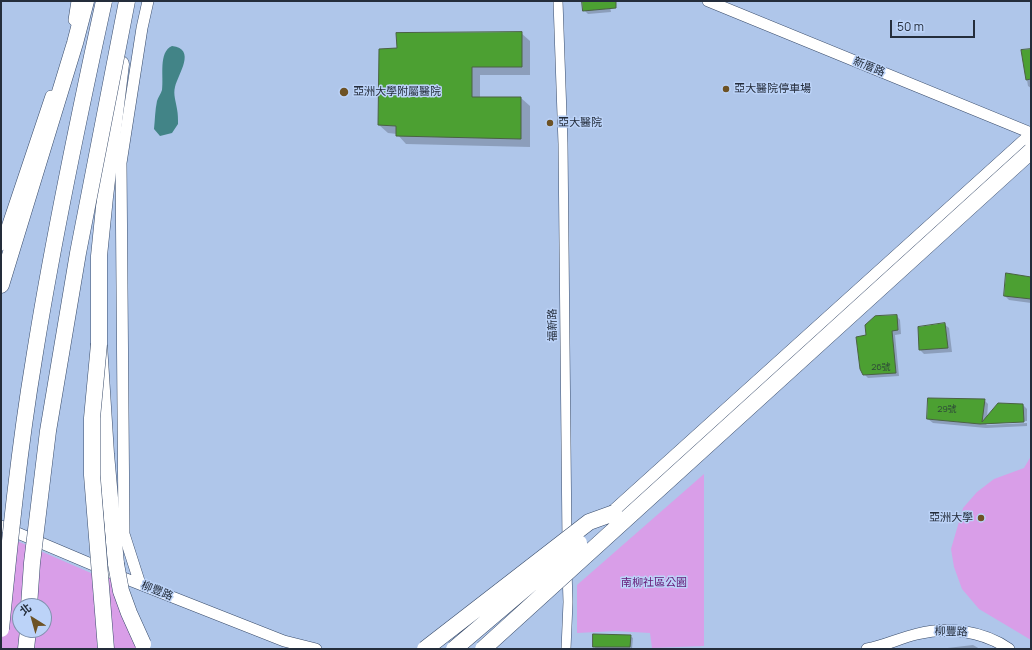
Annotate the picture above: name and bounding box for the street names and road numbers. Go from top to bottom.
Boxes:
street label: 新厝路 [851,55,887,79]
street label: 福新路 [546,308,560,342]
street label: 柳豐路 [139,579,175,603]
street label: 柳豐路 [934,625,968,639]

